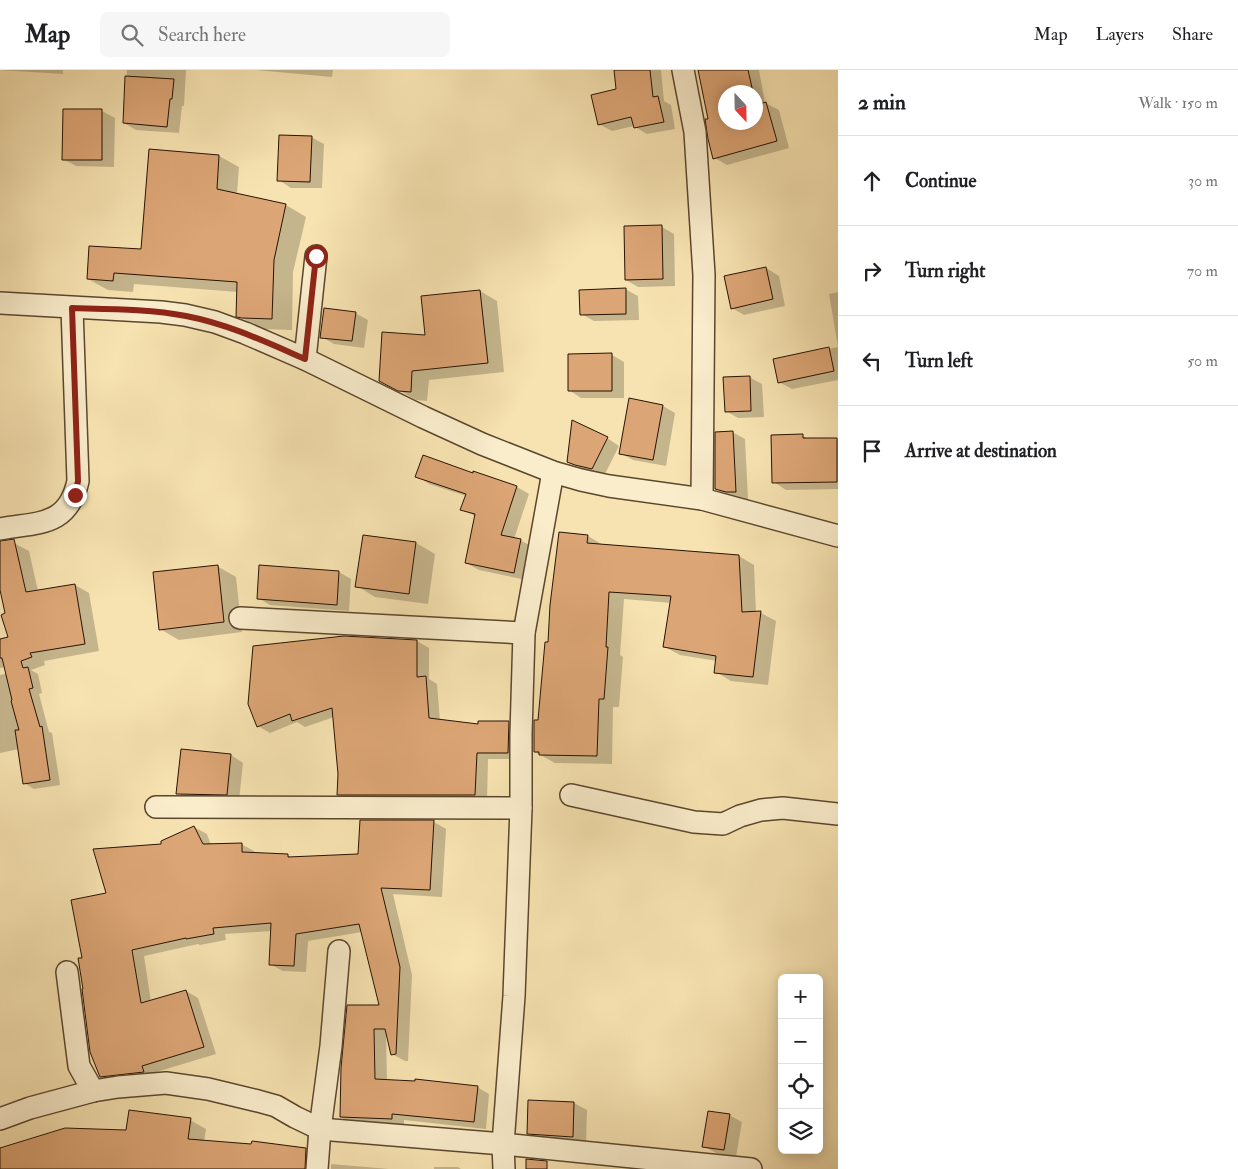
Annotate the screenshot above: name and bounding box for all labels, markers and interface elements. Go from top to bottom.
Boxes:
search box [100,12,450,57]
text: Map [25,19,70,50]
icon: search [118,21,146,49]
text: Search here [158,23,246,47]
text: Map [1034,23,1068,46]
text: Layers [1096,23,1144,46]
text: Share [1172,23,1213,46]
north arrow [718,85,763,130]
text: 2 min [858,89,906,116]
text: Walk · 150 m [1138,93,1218,113]
icon: ahead [858,167,886,195]
text: Continue [905,169,976,193]
text: 30 m [1188,171,1218,191]
route start [305,245,328,268]
icon: right [858,257,886,285]
text: Turn right [905,259,985,283]
text: 70 m [1187,261,1218,281]
icon: left [858,347,886,375]
text: Turn left [905,349,973,373]
text: 50 m [1187,351,1218,371]
icon: arrive [858,437,886,465]
text: Arrive at destination [905,439,1057,463]
route end [64,484,87,507]
map controls [778,974,823,1154]
button: + [778,974,823,1019]
button: − [778,1019,823,1064]
button: locate [778,1064,823,1109]
button: layers [778,1109,823,1154]

